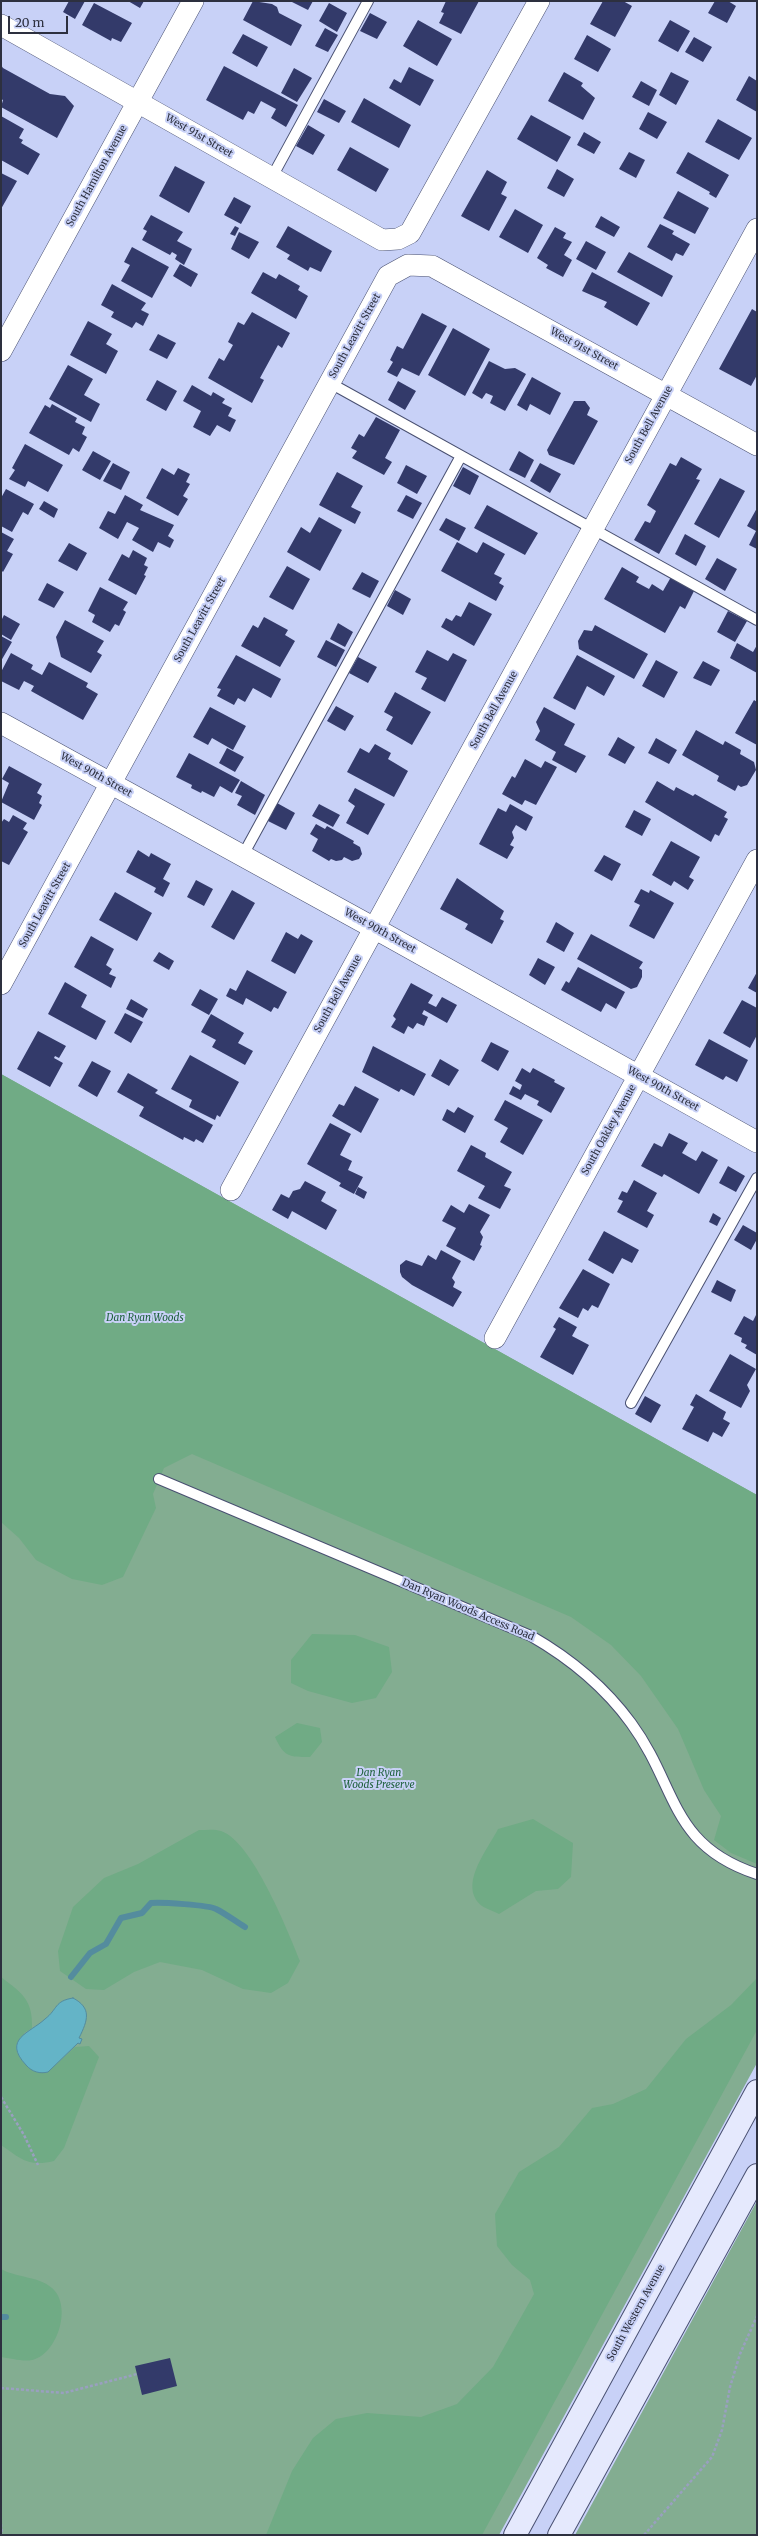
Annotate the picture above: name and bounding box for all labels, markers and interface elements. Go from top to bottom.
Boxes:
scale bar [10,8,70,34]
text: 20 m [15,15,44,30]
street label: West 91st Street [163,112,235,160]
street label: South Hamilton Avenue [64,123,130,229]
street label: South Leavitt Street [327,291,383,381]
street label: West 91st Street [548,325,620,373]
street label: South Bell Avenue [623,384,675,466]
street label: South Leavitt Street [172,575,228,665]
street label: South Bell Avenue [468,669,520,751]
street label: West 90th Street [58,750,134,800]
street label: South Leavitt Street [17,860,73,950]
street label: West 90th Street [342,906,418,956]
street label: South Bell Avenue [312,953,364,1035]
street label: West 90th Street [625,1064,701,1114]
street label: South Oakley Avenue [579,1083,639,1177]
park label: Dan Ryan Woods [106,1312,184,1324]
street label: Dan Ryan Woods Access Road [400,1577,536,1643]
park label: Dan Ryan Woods Preserve [343,1767,415,1790]
street label: South Western Avenue [605,2263,667,2363]

